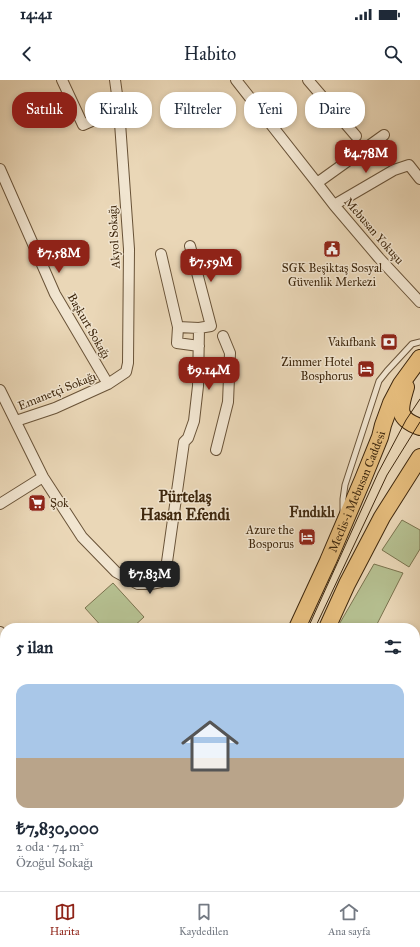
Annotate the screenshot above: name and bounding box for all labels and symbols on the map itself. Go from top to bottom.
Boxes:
pin: ₺4.78M [333,140,399,174]
street label: Mebusan Yokuşu [341,195,407,268]
street label: Akyol Sokağı [105,204,124,270]
public building icon: SGK Beşiktaş Sosyal Güvenlik Merkezi [322,239,342,259]
pin: ₺7.58M [26,240,92,274]
pin: ₺7.59M [178,249,244,283]
place label: SGK Beşiktaş Sosyal Güvenlik Merkezi [282,261,383,289]
street label: Başkurt Sokağı [64,291,114,362]
bank icon: Vakıfbank [379,332,399,352]
place label: Vakıfbank [327,335,376,349]
place label: Zimmer Hotel Bosphorus [281,355,354,383]
pin: ₺9.14M [176,357,242,391]
hotel icon: Zimmer Hotel Bosphorus [356,359,376,379]
street label: Emanetçi Sokağı [16,369,99,414]
street label: Meclis-i Mebusan Caddesi [326,429,388,554]
district label: Pürtelaş Hasan Efendi [140,487,230,524]
supermarket icon: Şok [27,493,47,513]
place label: Şok [50,496,69,510]
district label: Fındıklı [289,504,335,521]
place label: Azure the Bosporus [245,523,294,551]
hotel icon: Azure the Bosporus [297,527,317,547]
pin: ₺7.83M [117,561,183,595]

